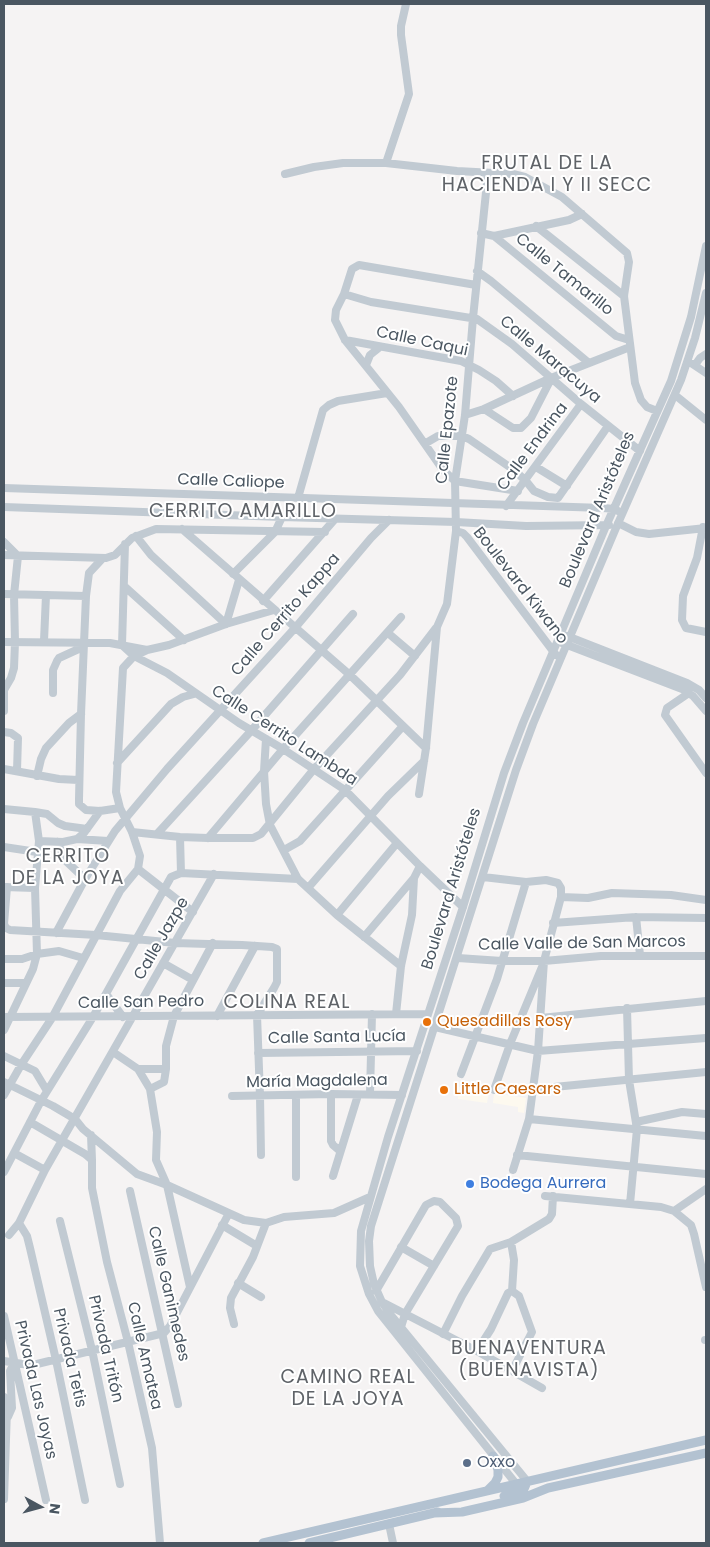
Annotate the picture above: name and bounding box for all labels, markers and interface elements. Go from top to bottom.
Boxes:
district label: FRUTAL DE LA HACIENDA I Y II SECC [439,153,655,197]
street label: Calle Tamarillo [511,230,617,320]
street label: Calle Maracuya [495,312,605,408]
street label: Calle Caqui [374,323,470,361]
street label: Calle Epazote [433,375,463,485]
street label: Calle Endrina [494,399,572,495]
street label: Boulevard Aristóteles [556,429,640,591]
street label: Calle Caliope [177,471,285,493]
district label: CERRITO AMARILLO [147,501,339,523]
street label: Boulevard Kiwano [468,524,572,648]
street label: Calle Cerrito Kappa [227,550,345,680]
street label: Calle Cerrito Lambda [207,682,361,790]
street label: Boulevard Aristóteles [418,806,486,972]
district label: CERRITO DE LA JOYA [10,846,126,890]
street label: Calle Jazpe [131,894,193,984]
street label: Calle Valle de San Marcos [478,933,686,955]
street label: Calle San Pedro [78,992,204,1014]
district label: COLINA REAL [222,992,352,1014]
place label: Quesadillas Rosy [437,1012,572,1032]
marker: Quesadillas Rosy [421,1016,433,1028]
street label: Calle Santa Lucía [268,1027,406,1049]
street label: María Magdalena [246,1071,388,1093]
place label: Little Caesars [454,1080,561,1100]
marker: Little Caesars [438,1084,450,1096]
place label: Bodega Aurrera [480,1174,606,1194]
marker: Bodega Aurrera [464,1178,476,1190]
street label: Calle Ganimedes [143,1225,193,1363]
street label: Privada Tritón [83,1293,127,1405]
street label: Calle Amatea [122,1300,166,1412]
street label: Privada Tetis [48,1306,90,1410]
street label: Privada Las Joyas [10,1319,60,1461]
district label: BUENAVENTURA (BUENAVISTA) [450,1338,608,1382]
district label: CAMINO REAL DE LA JOYA [279,1367,417,1411]
place label: Oxxo [477,1453,515,1473]
marker: Oxxo [461,1457,473,1469]
north arrow [15,1482,65,1532]
text: N [44,1502,65,1515]

